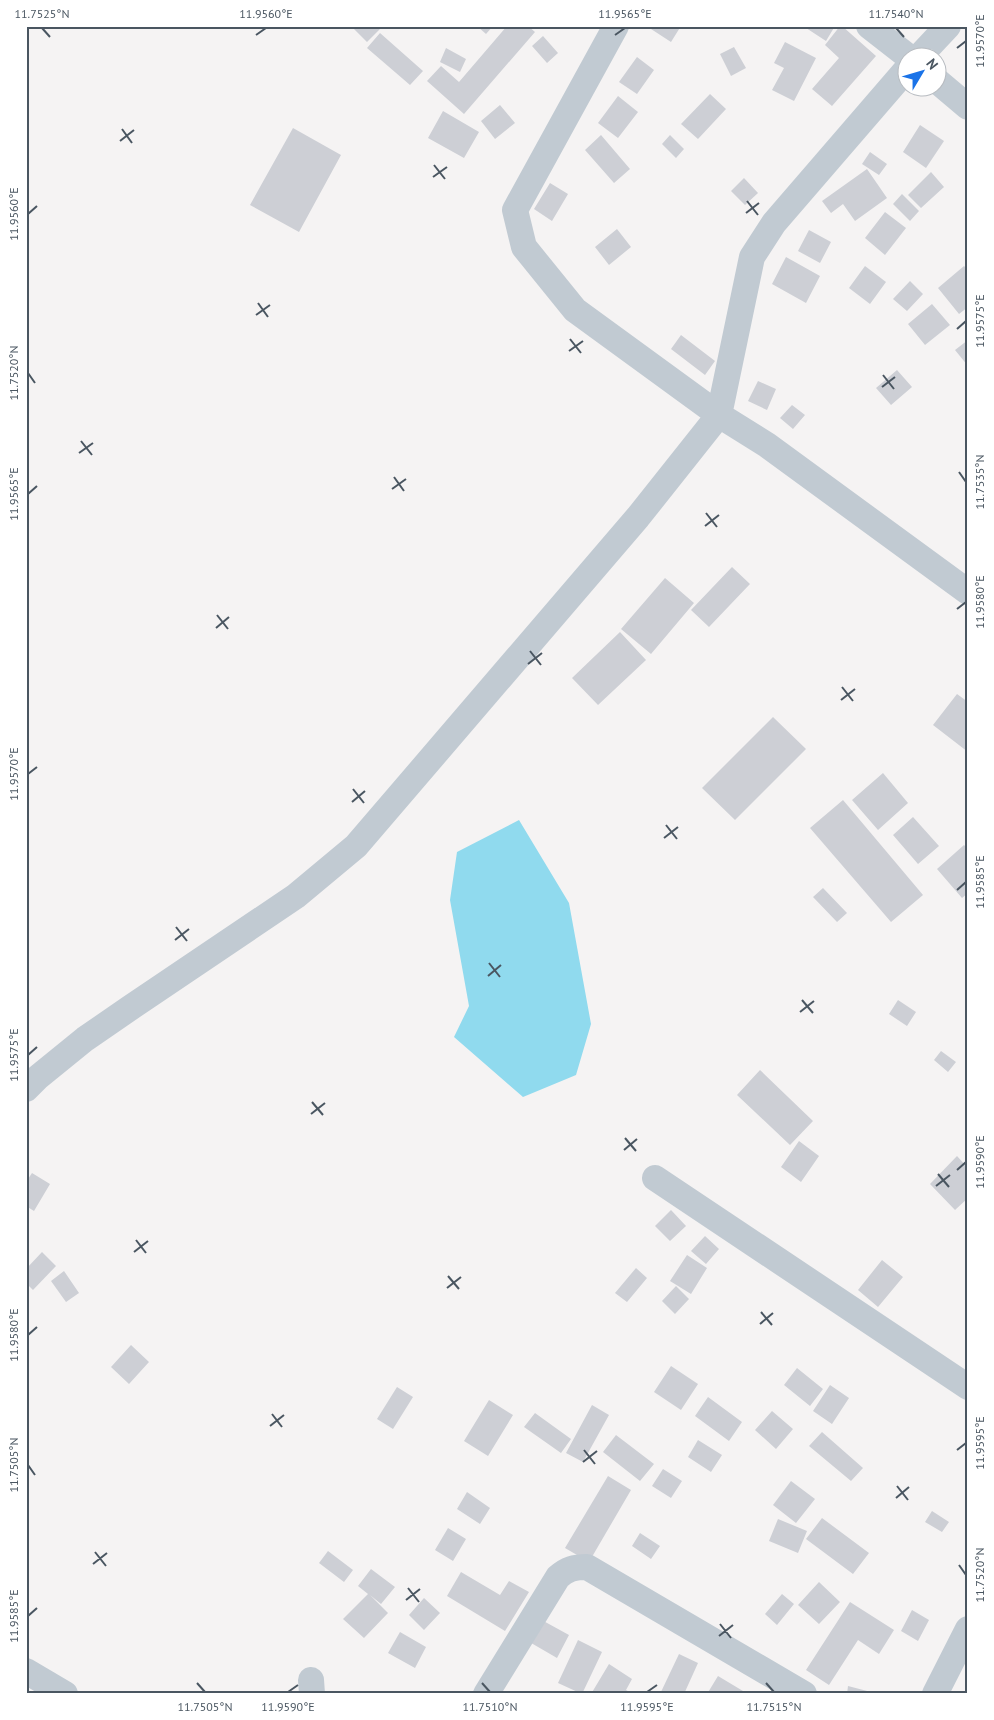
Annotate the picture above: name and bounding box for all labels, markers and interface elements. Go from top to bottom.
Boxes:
text: 11.7525°N [15,6,69,21]
text: 11.9560°E [239,6,293,21]
text: 11.9565°E [598,6,652,21]
text: 11.7540°N [869,6,923,21]
text: 11.9570°E [972,14,987,68]
north arrow [896,48,946,98]
text: N [922,55,942,73]
text: 11.9560°E [6,187,21,241]
text: 11.9575°E [972,294,987,348]
text: 11.7520°N [6,346,21,400]
text: 11.7535°N [972,455,987,509]
text: 11.9565°E [6,467,21,521]
text: 11.9580°E [972,575,987,629]
text: 11.9570°E [6,747,21,801]
text: 11.9585°E [972,855,987,909]
text: 11.9575°E [6,1028,21,1082]
text: 11.9590°E [972,1135,987,1189]
text: 11.9580°E [6,1308,21,1362]
text: 11.9595°E [972,1416,987,1470]
text: 11.7505°N [6,1438,21,1492]
text: 11.7520°N [972,1548,987,1602]
text: 11.9585°E [6,1589,21,1643]
text: 11.7505°N [178,1699,232,1714]
text: 11.9590°E [261,1699,315,1714]
text: 11.7510°N [463,1699,517,1714]
text: 11.9595°E [620,1699,674,1714]
text: 11.7515°N [747,1699,801,1714]

